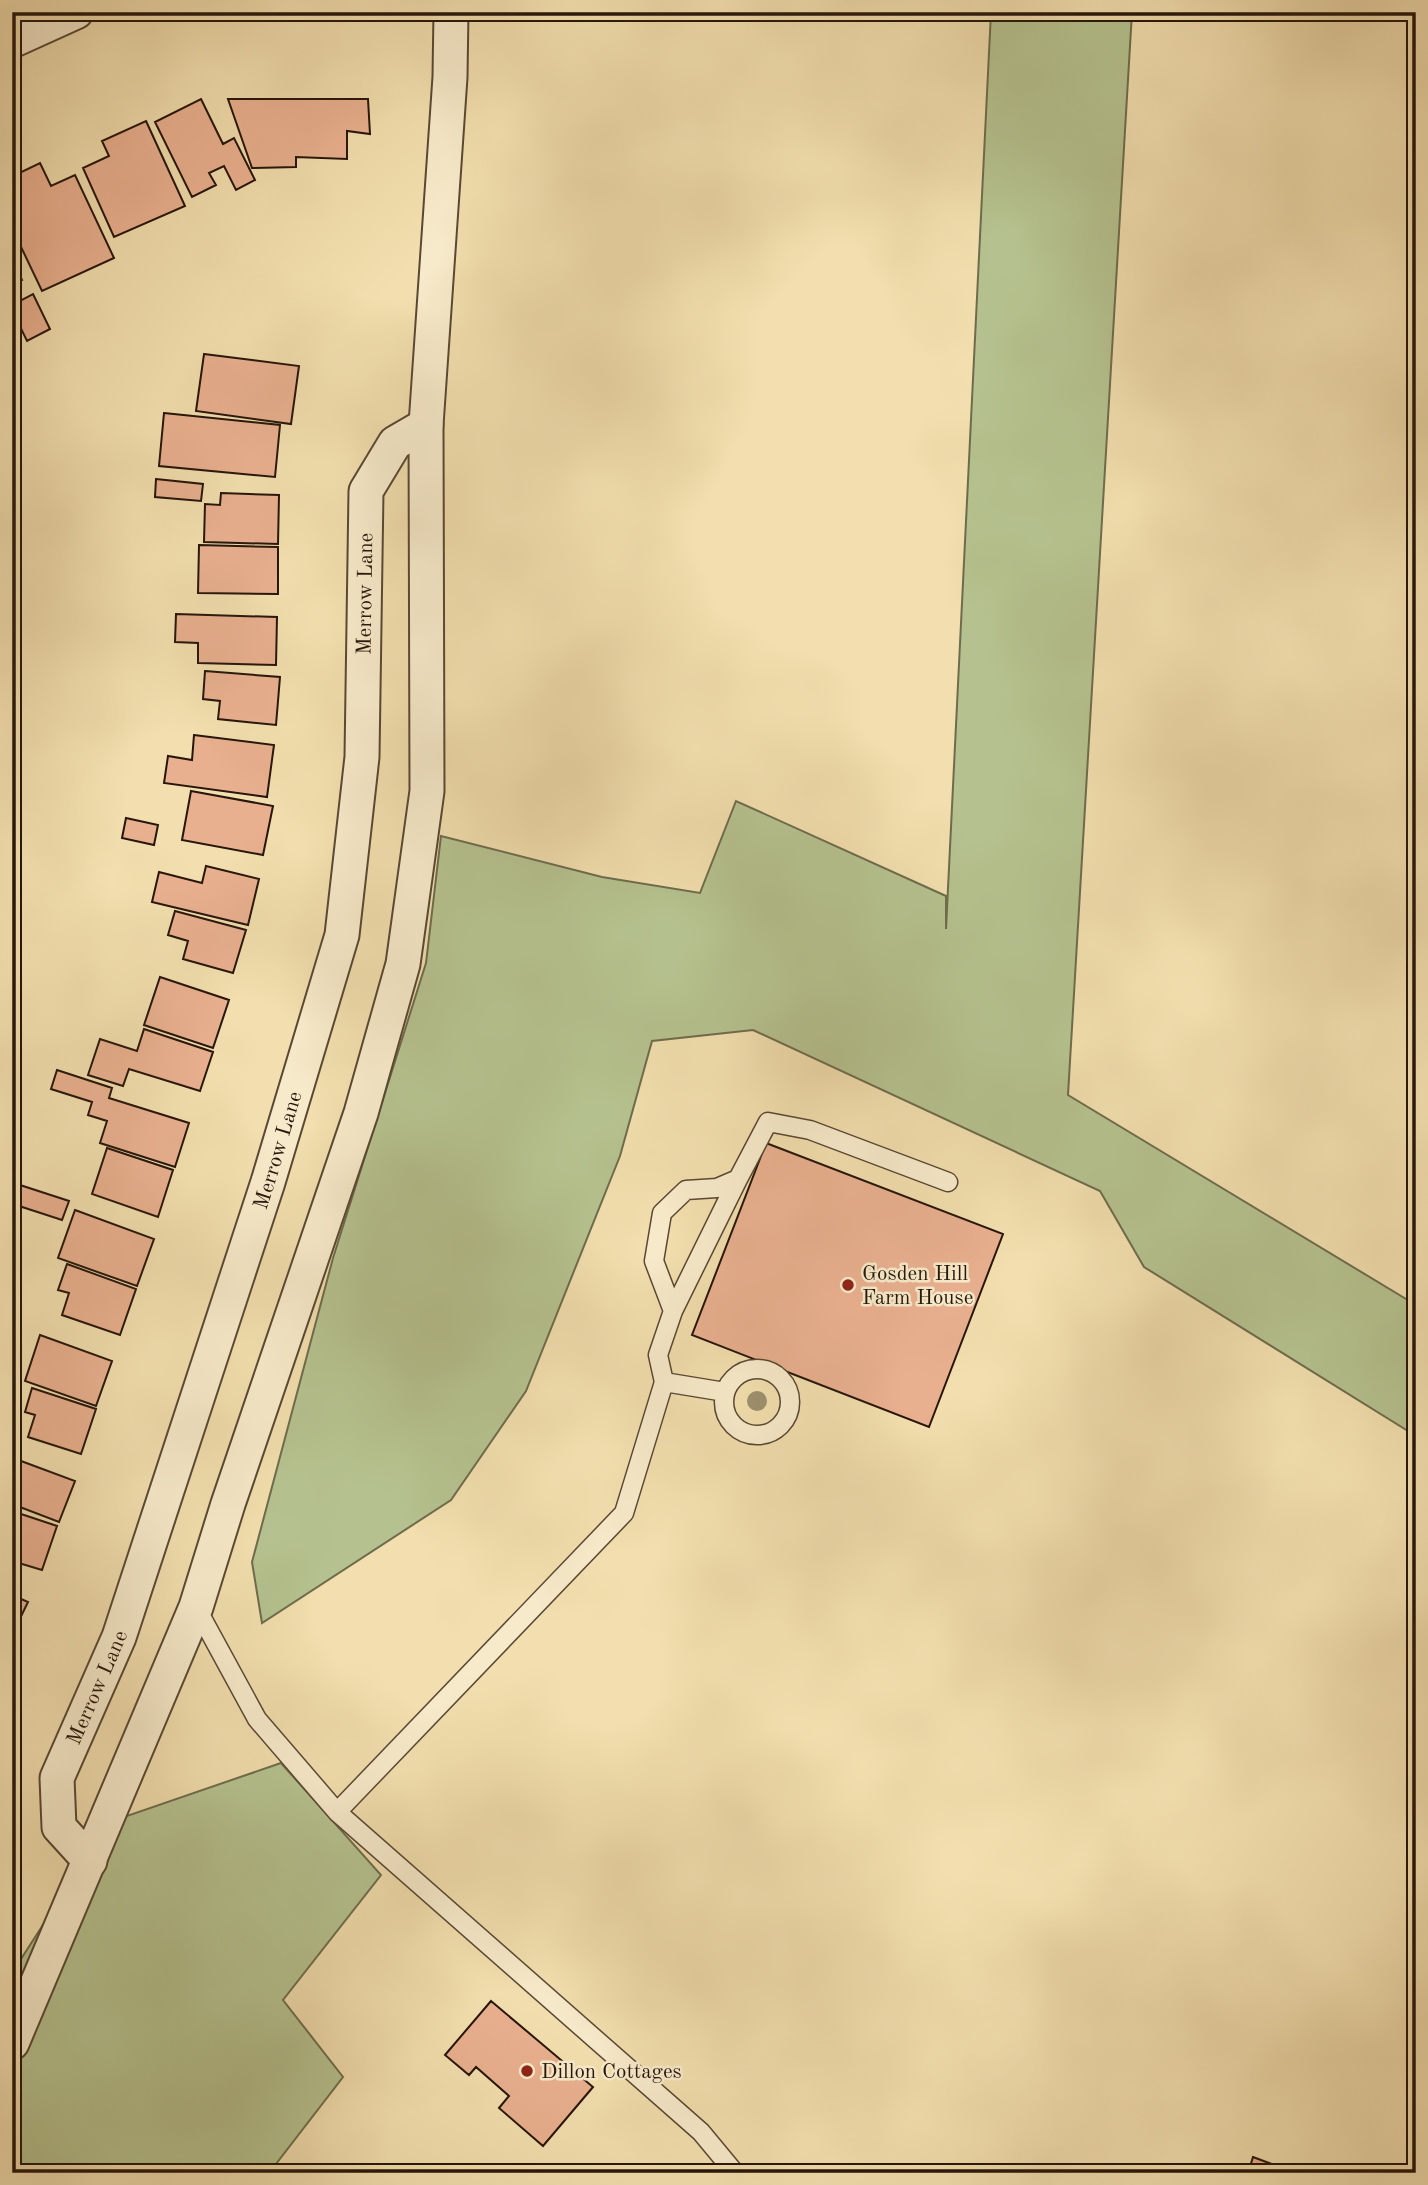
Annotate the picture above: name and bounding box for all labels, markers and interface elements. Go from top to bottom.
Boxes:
street label: Merrow Lane [355,533,377,655]
street label: Merrow Lane [251,1089,307,1212]
place label: Gosden Hill Farm House [862,1264,973,1309]
marker: Gosden Hill Farm House [840,1277,856,1293]
street label: Merrow Lane [64,1628,132,1748]
place label: Dillon Cottages [541,2062,682,2083]
marker: Dillon Cottages [519,2063,535,2079]

